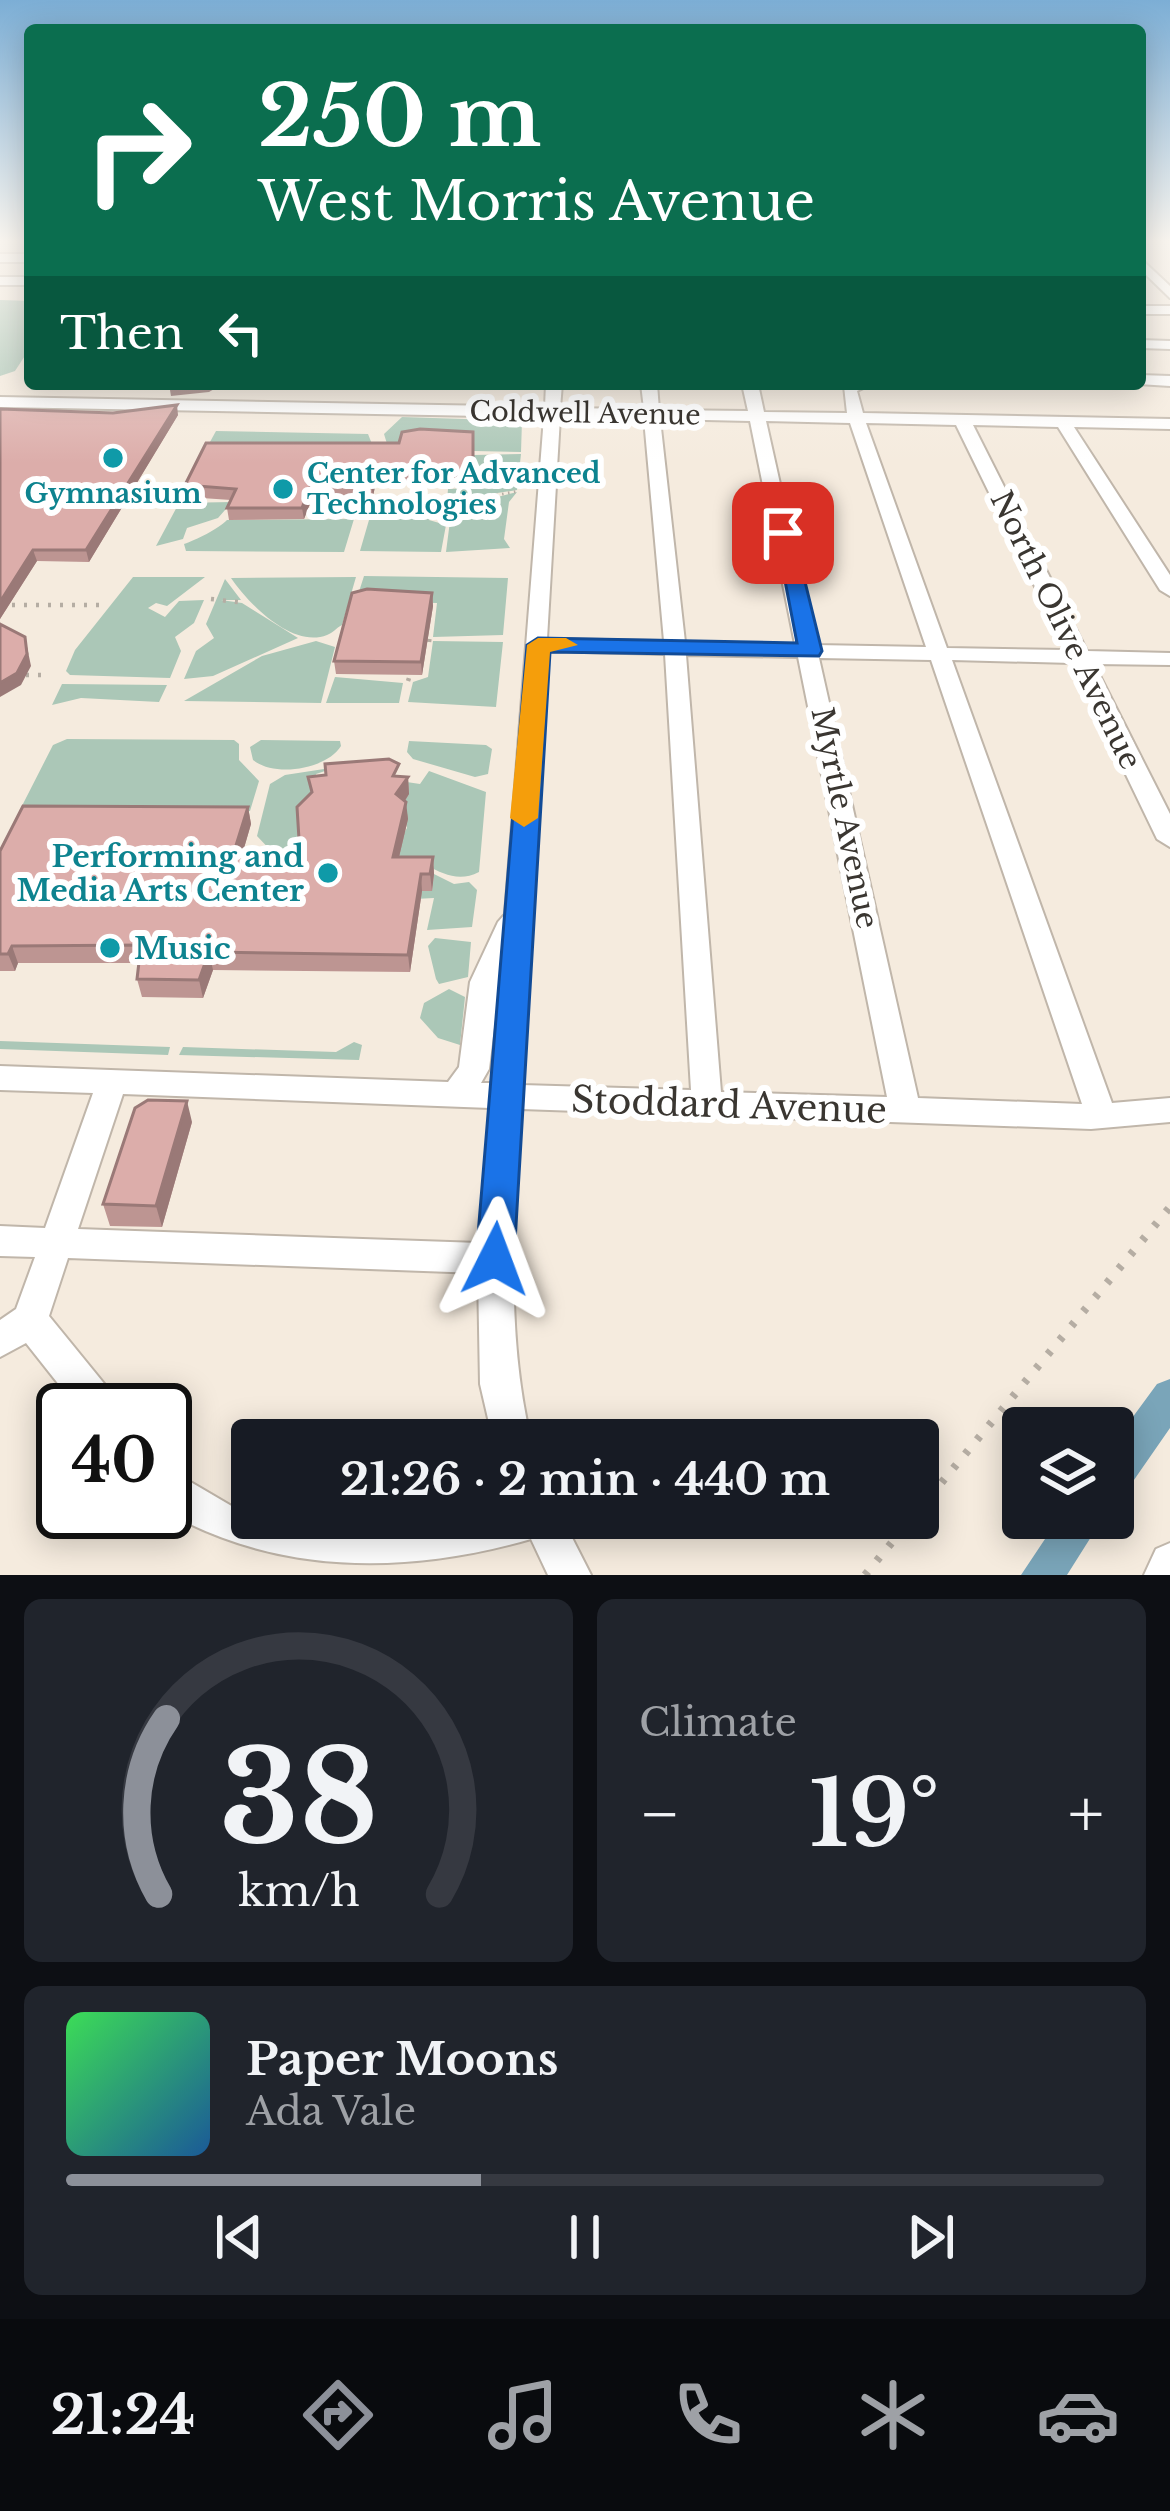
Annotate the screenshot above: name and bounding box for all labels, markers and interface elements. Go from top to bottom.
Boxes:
text: 250 m [258,65,541,169]
icon: right [60,72,216,228]
text: West Morris Avenue [258,168,815,235]
icon: left [208,300,274,366]
text: Then [60,305,184,361]
street label: Coldwell Avenue [469,394,701,432]
marker: Gymnasium [100,445,126,471]
place label: Center for Advanced Technologies [307,457,601,521]
marker: Center for Advanced Technologies [270,476,296,502]
place label: Gymnasium [24,477,202,510]
pin [732,482,834,584]
street label: North Olive Avenue [983,485,1149,775]
icon: arrive [750,500,816,566]
street label: Myrtle Avenue [803,704,887,932]
place label: Performing and Media Arts Center [16,838,304,909]
marker: Performing and Media Arts Center [315,860,341,886]
place label: Music [134,930,231,967]
marker: Music [97,935,123,961]
street label: Stoddard Avenue [570,1077,888,1133]
position arrow [432,1196,558,1322]
speed limit sign: 40 [36,1383,192,1539]
map controls [1002,1407,1134,1539]
button: layers [1002,1407,1134,1539]
text: 21:26 · 2 min · 440 m [340,1451,830,1507]
text: Climate [639,1698,797,1747]
text: 38 [219,1722,378,1877]
text: 19° [809,1759,939,1870]
text: − [639,1773,681,1855]
text: + [1068,1773,1104,1855]
text: km/h [238,1863,359,1917]
text: Paper Moons [246,2031,558,2087]
text: Ada Vale [246,2087,416,2136]
icon: previous [206,2204,272,2270]
icon: pause [552,2204,618,2270]
icon: next [898,2204,964,2270]
icon: directions [296,2373,380,2457]
icon: music [481,2373,565,2457]
icon: phone [666,2373,750,2457]
icon: climate [851,2373,935,2457]
icon: car [1036,2373,1120,2457]
text: 21:24 [50,2382,195,2449]

